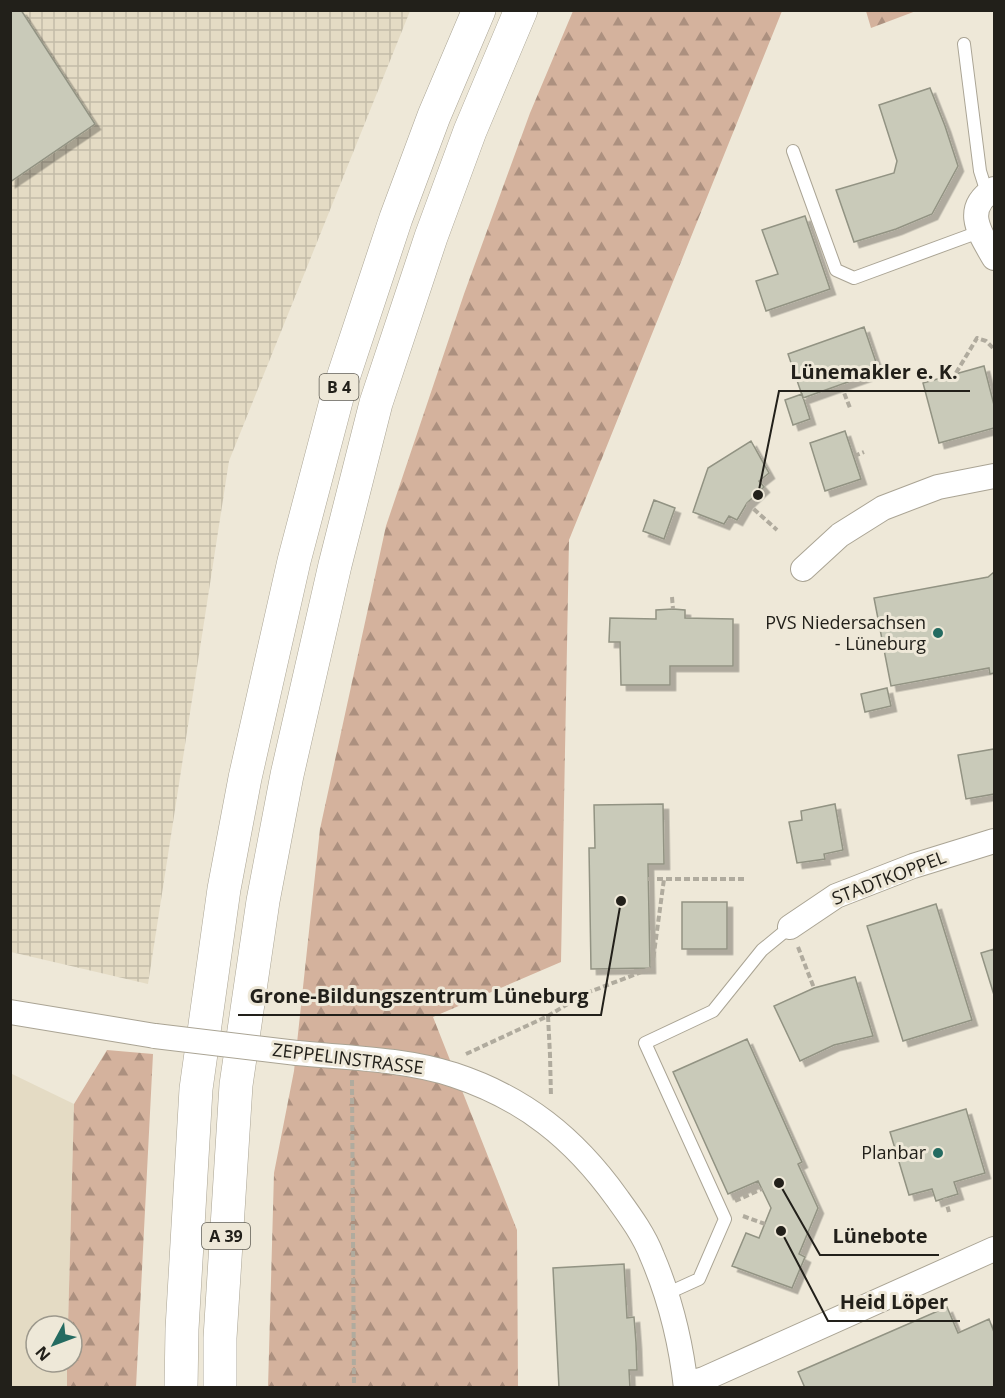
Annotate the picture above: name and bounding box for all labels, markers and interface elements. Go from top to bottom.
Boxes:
callout: Lünemakler e. K. [779,353,970,391]
text: Lünemakler e. K. [790,358,958,385]
road number: B 4 [320,374,358,400]
place label: PVS Niedersachsen - Lüneburg [765,610,926,655]
marker: PVS Niedersachsen - Lüneburg [931,626,945,640]
street label: STADTKOPPEL [828,844,949,910]
callout: Grone-Bildungszentrum Lüneburg [238,977,601,1015]
text: Grone-Bildungszentrum Lüneburg [249,982,589,1009]
street label: ZEPPELINSTRASSE [271,1037,425,1079]
place label: Planbar [861,1140,927,1164]
marker: Planbar [931,1146,945,1160]
callout: Lünebote [820,1217,939,1255]
text: Lünebote [833,1222,927,1249]
road number: A 39 [202,1223,250,1249]
callout: Heid Löper [828,1283,960,1321]
text: Heid Löper [840,1288,948,1315]
north arrow [24,1314,84,1374]
text: N [30,1342,55,1366]

